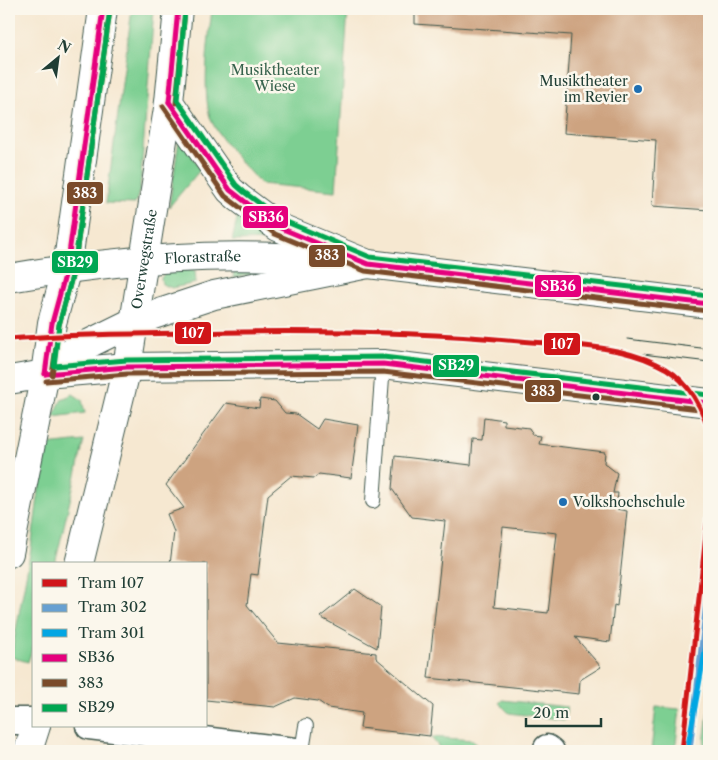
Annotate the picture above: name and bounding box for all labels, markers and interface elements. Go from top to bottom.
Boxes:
north arrow [32,32,82,82]
text: N [55,36,74,57]
park label: Musiktheater Wiese [231,61,319,95]
place label: Musiktheater im Revier [539,72,628,106]
marker: Musiktheater im Revier [632,83,644,95]
line badge: 383 [66,181,104,205]
text: 383 [73,184,97,202]
line badge: SB36 [242,205,289,229]
street label: Overwegstraße [127,208,161,310]
text: SB36 [248,208,284,226]
line badge: 383 [308,244,346,268]
text: 383 [315,246,339,264]
street label: Florastraße [164,247,241,268]
line badge: SB29 [51,250,99,274]
text: SB29 [57,253,93,271]
line badge: SB36 [534,274,582,298]
text: SB36 [540,277,576,295]
line badge: 107 [174,321,212,345]
text: 107 [182,324,205,342]
line badge: 107 [543,332,581,356]
text: 107 [551,335,574,353]
line badge: SB29 [432,354,480,378]
text: SB29 [438,356,474,374]
line badge: 383 [524,379,562,403]
text: 383 [531,382,555,400]
unlabelled marker [591,392,601,402]
place label: Volkshochschule [572,493,685,511]
marker: Volkshochschule [557,496,569,508]
legend [32,562,208,728]
text: Tram 107 [78,573,144,592]
text: Tram 302 [78,597,147,616]
text: Tram 301 [78,623,145,642]
text: SB36 [78,647,115,666]
text: 383 [78,673,103,692]
scale bar [526,695,600,727]
text: SB29 [78,697,115,716]
text: 20 m [533,703,569,722]

